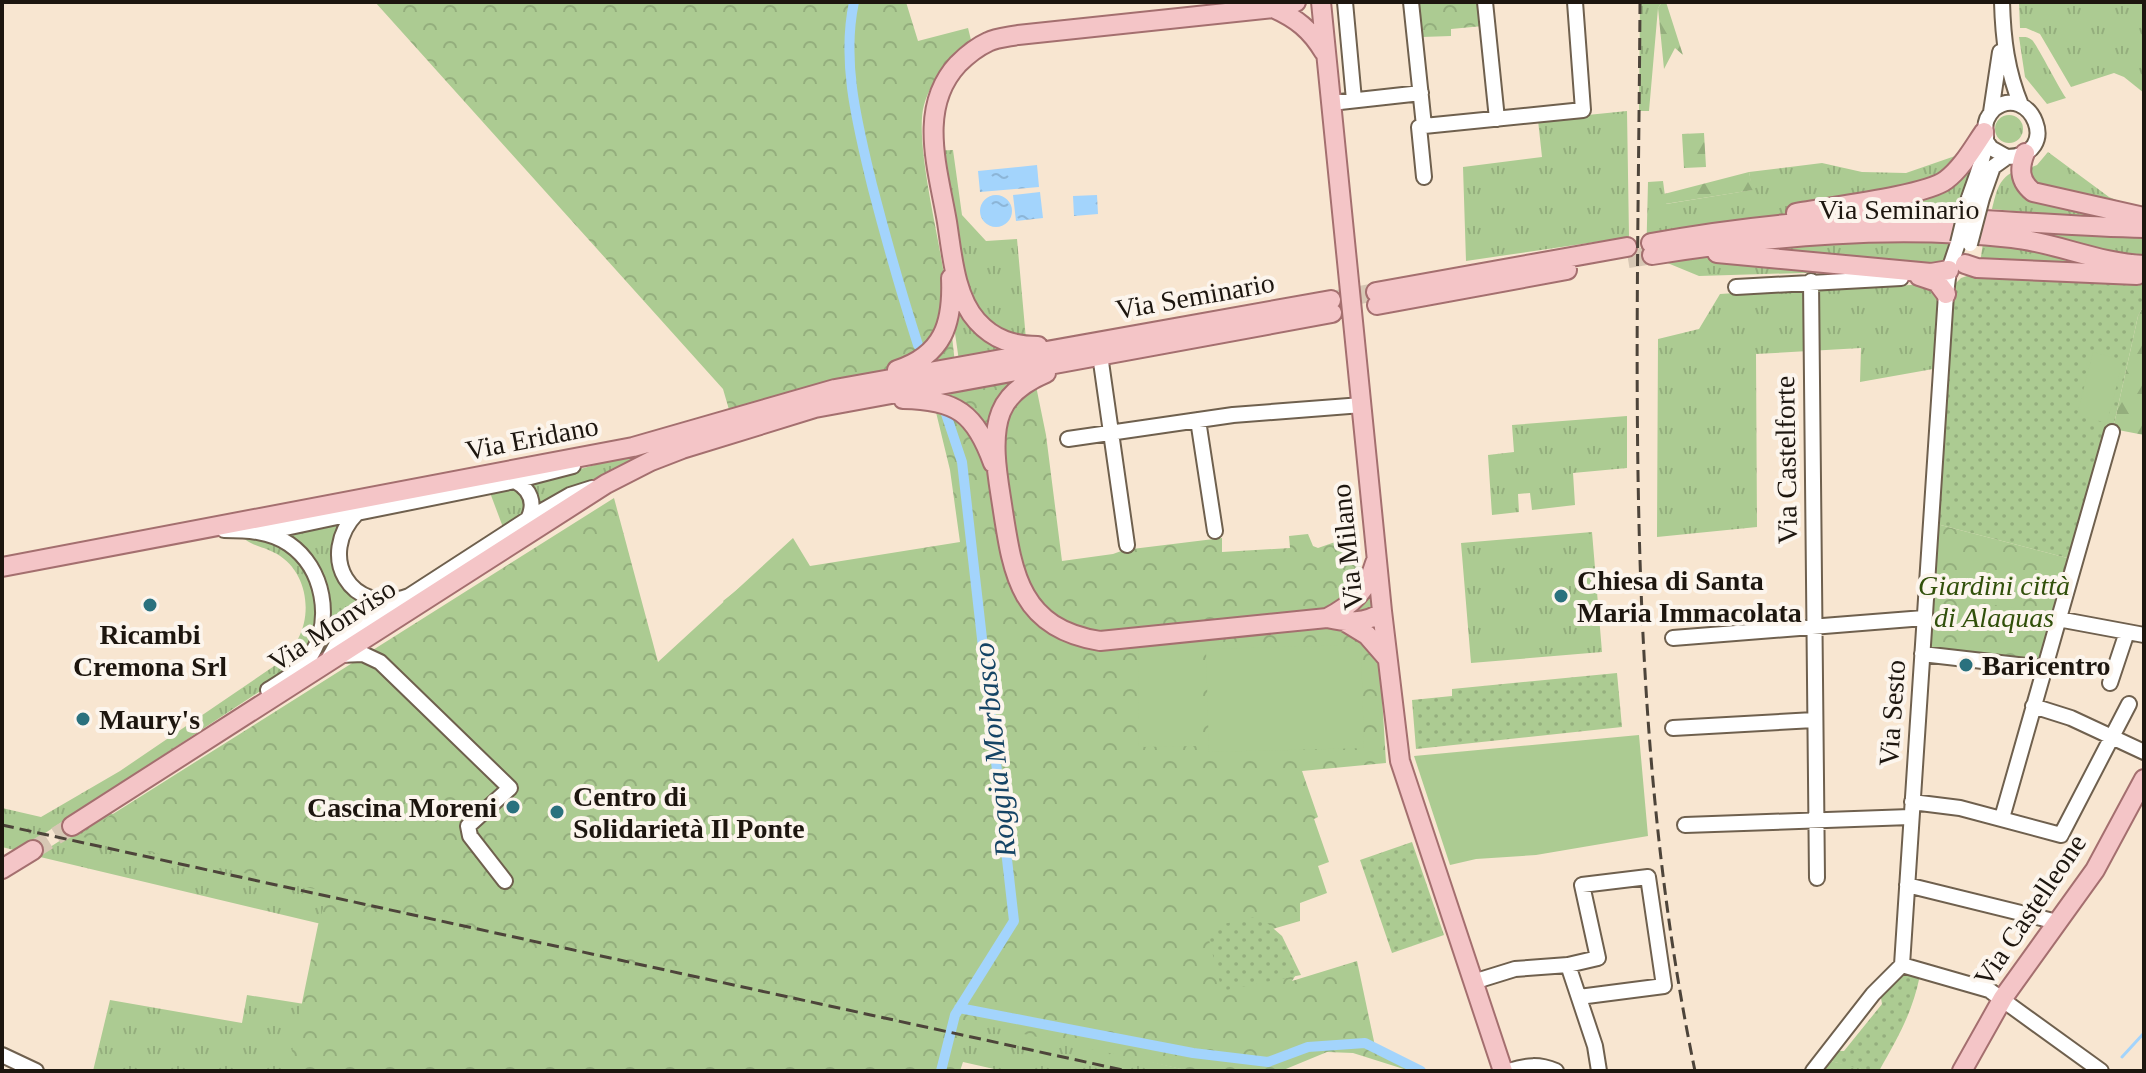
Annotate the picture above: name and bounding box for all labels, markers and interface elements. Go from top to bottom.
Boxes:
street label: Via Seminario [1819,194,1979,225]
street label: Via Seminario [1113,267,1277,325]
street label: Via Castelforte [1769,375,1803,545]
street label: Via Eridano [463,410,601,466]
street label: Via Milano [1325,482,1369,612]
place label: Chiesa di Santa Maria Immacolata [1577,565,1802,628]
park label: Giardini città di Alaquas [1918,570,2070,633]
street label: Via Monviso [263,572,401,678]
marker: Chiesa di Santa Maria Immacolata [1552,587,1570,605]
marker: Ricambi Cremona Srl [141,596,159,614]
place label: Ricambi Cremona Srl [73,619,227,682]
water label: Roggia Morbasco [966,641,1022,860]
place label: Baricentro [1982,650,2111,681]
marker: Baricentro [1957,656,1975,674]
street label: Via Sesto [1873,659,1911,767]
place label: Maury's [99,704,200,735]
marker: Maury's [74,710,92,728]
place label: Centro di Solidarietà Il Ponte [573,781,805,844]
place label: Cascina Moreni [307,792,497,823]
marker: Cascina Moreni [504,798,522,816]
marker: Centro di Solidarietà Il Ponte [548,803,566,821]
street label: Via Castelleone [1968,828,2092,992]

